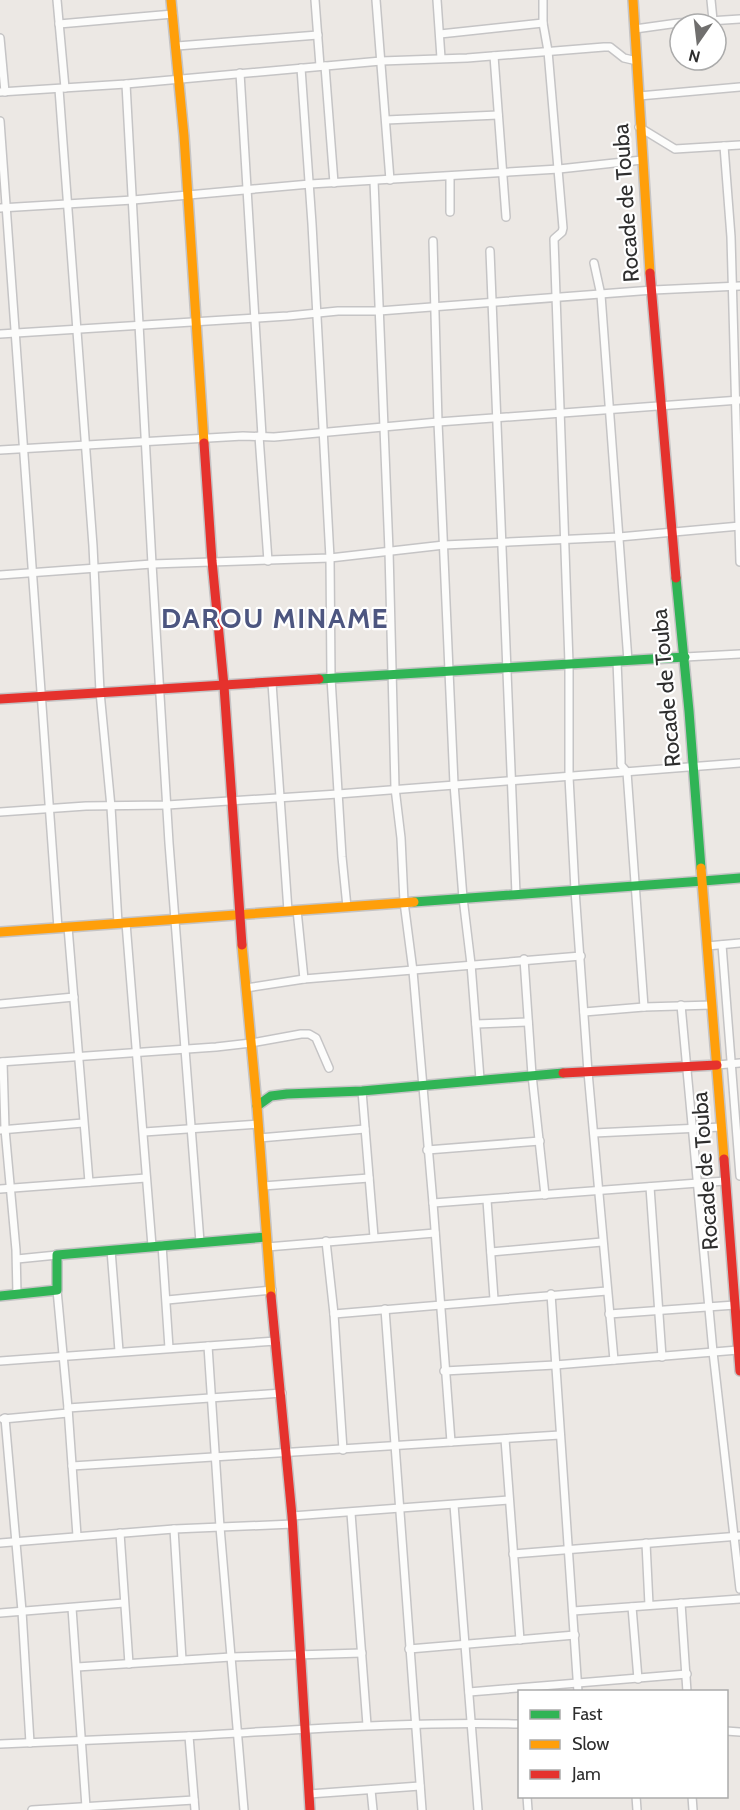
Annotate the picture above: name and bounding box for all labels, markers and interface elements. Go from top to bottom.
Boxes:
north arrow [668,12,728,72]
text: N [687,45,702,67]
street label: Rocade de Touba [607,122,645,283]
district label: DAROU MINAME [161,601,389,635]
street label: Rocade de Touba [646,607,686,768]
street label: Rocade de Touba [686,1090,724,1251]
legend [518,1690,728,1798]
text: Fast [572,1703,603,1725]
text: Slow [572,1733,609,1755]
text: Jam [571,1763,601,1785]

